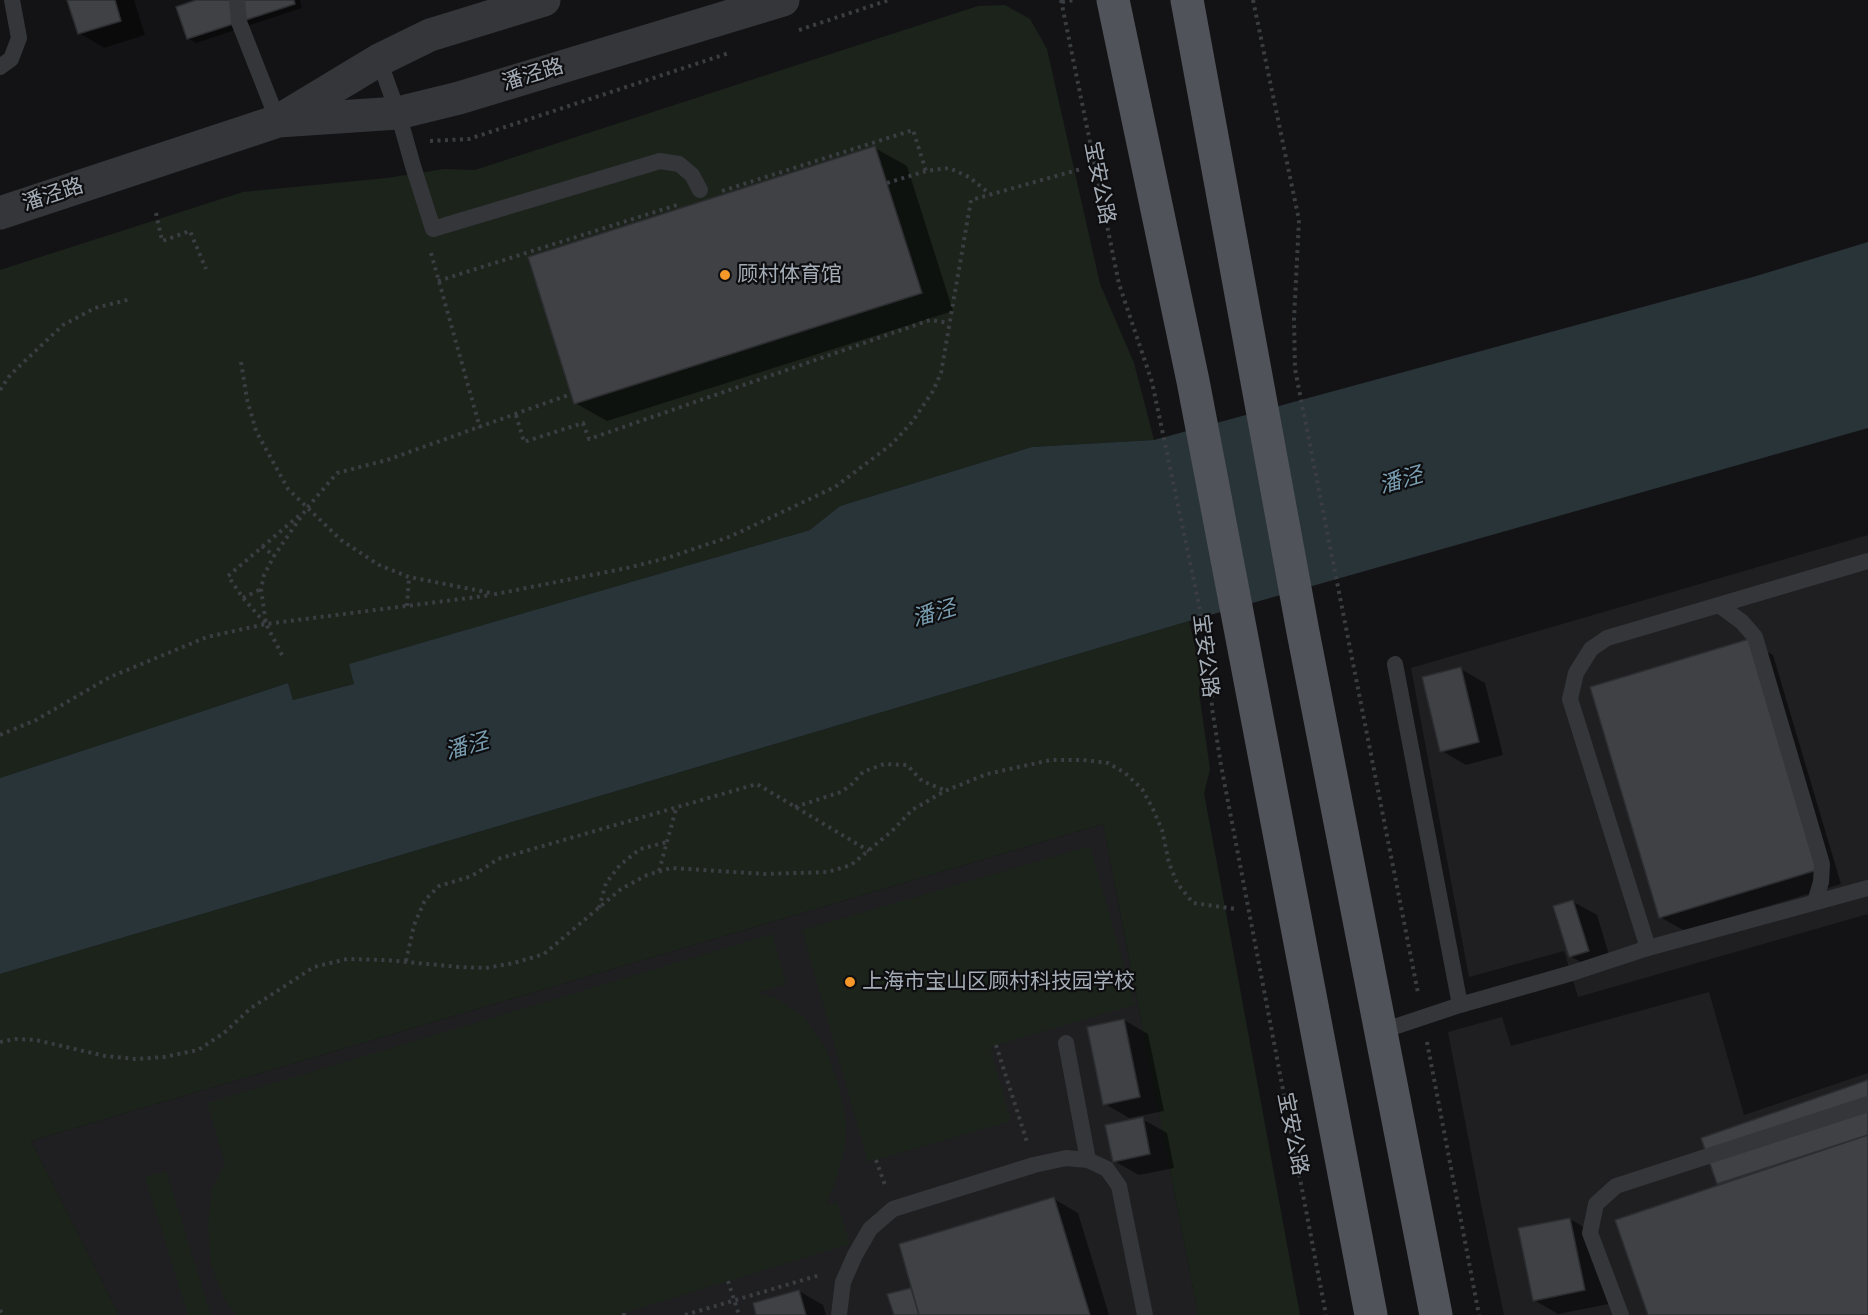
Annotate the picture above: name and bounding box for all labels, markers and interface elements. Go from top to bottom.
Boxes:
street label: 潘泾路 [499,54,567,96]
street label: 宝安公路 [1079,139,1119,227]
street label: 潘泾路 [19,173,87,217]
place label: 顾村体育馆 [737,262,842,288]
marker: 顾村体育馆 [718,268,732,282]
water label: 潘泾 [1376,462,1426,500]
water label: 潘泾 [909,595,959,633]
street label: 宝安公路 [1187,613,1223,699]
water label: 潘泾 [442,728,492,766]
place label: 上海市宝山区顾村科技园学校 [862,969,1135,995]
marker: 上海市宝山区顾村科技园学校 [843,975,857,989]
street label: 宝安公路 [1272,1090,1312,1178]

